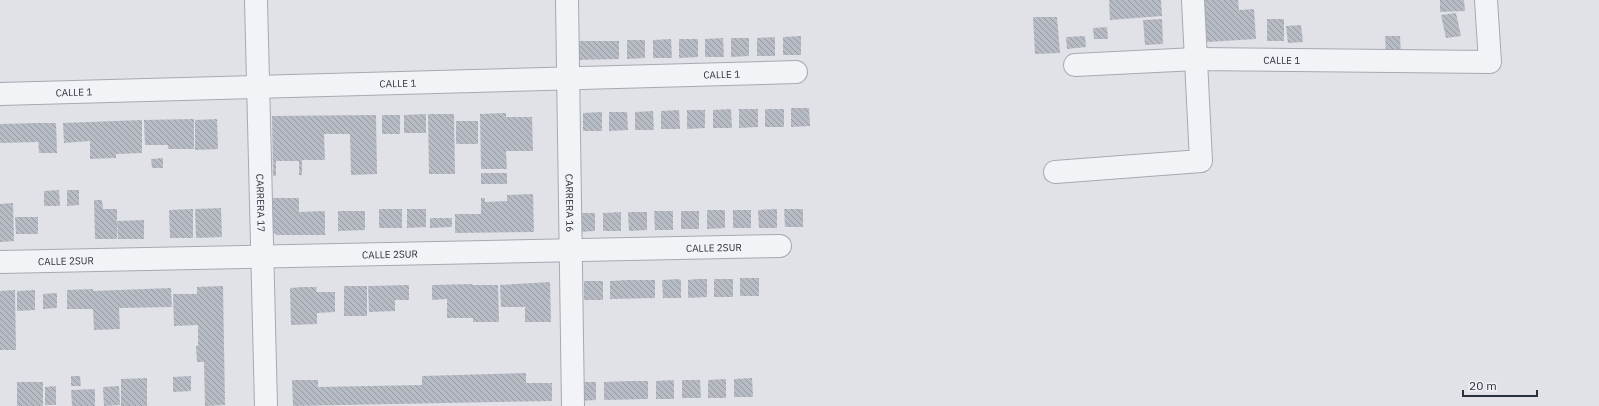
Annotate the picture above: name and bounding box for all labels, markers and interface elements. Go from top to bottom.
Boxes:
street label: CALLE 1 [1263,53,1300,67]
street label: CALLE 1 [703,67,740,81]
street label: CALLE 1 [379,76,416,90]
street label: CALLE 1 [55,85,93,99]
street label: CARRERA 17 [254,174,268,232]
street label: CARRERA 16 [563,174,577,232]
street label: CALLE 2SUR [686,240,742,254]
street label: CALLE 2SUR [362,247,418,261]
street label: CALLE 2SUR [38,254,94,268]
scale bar [1463,372,1537,398]
text: 20 m [1469,378,1497,393]

